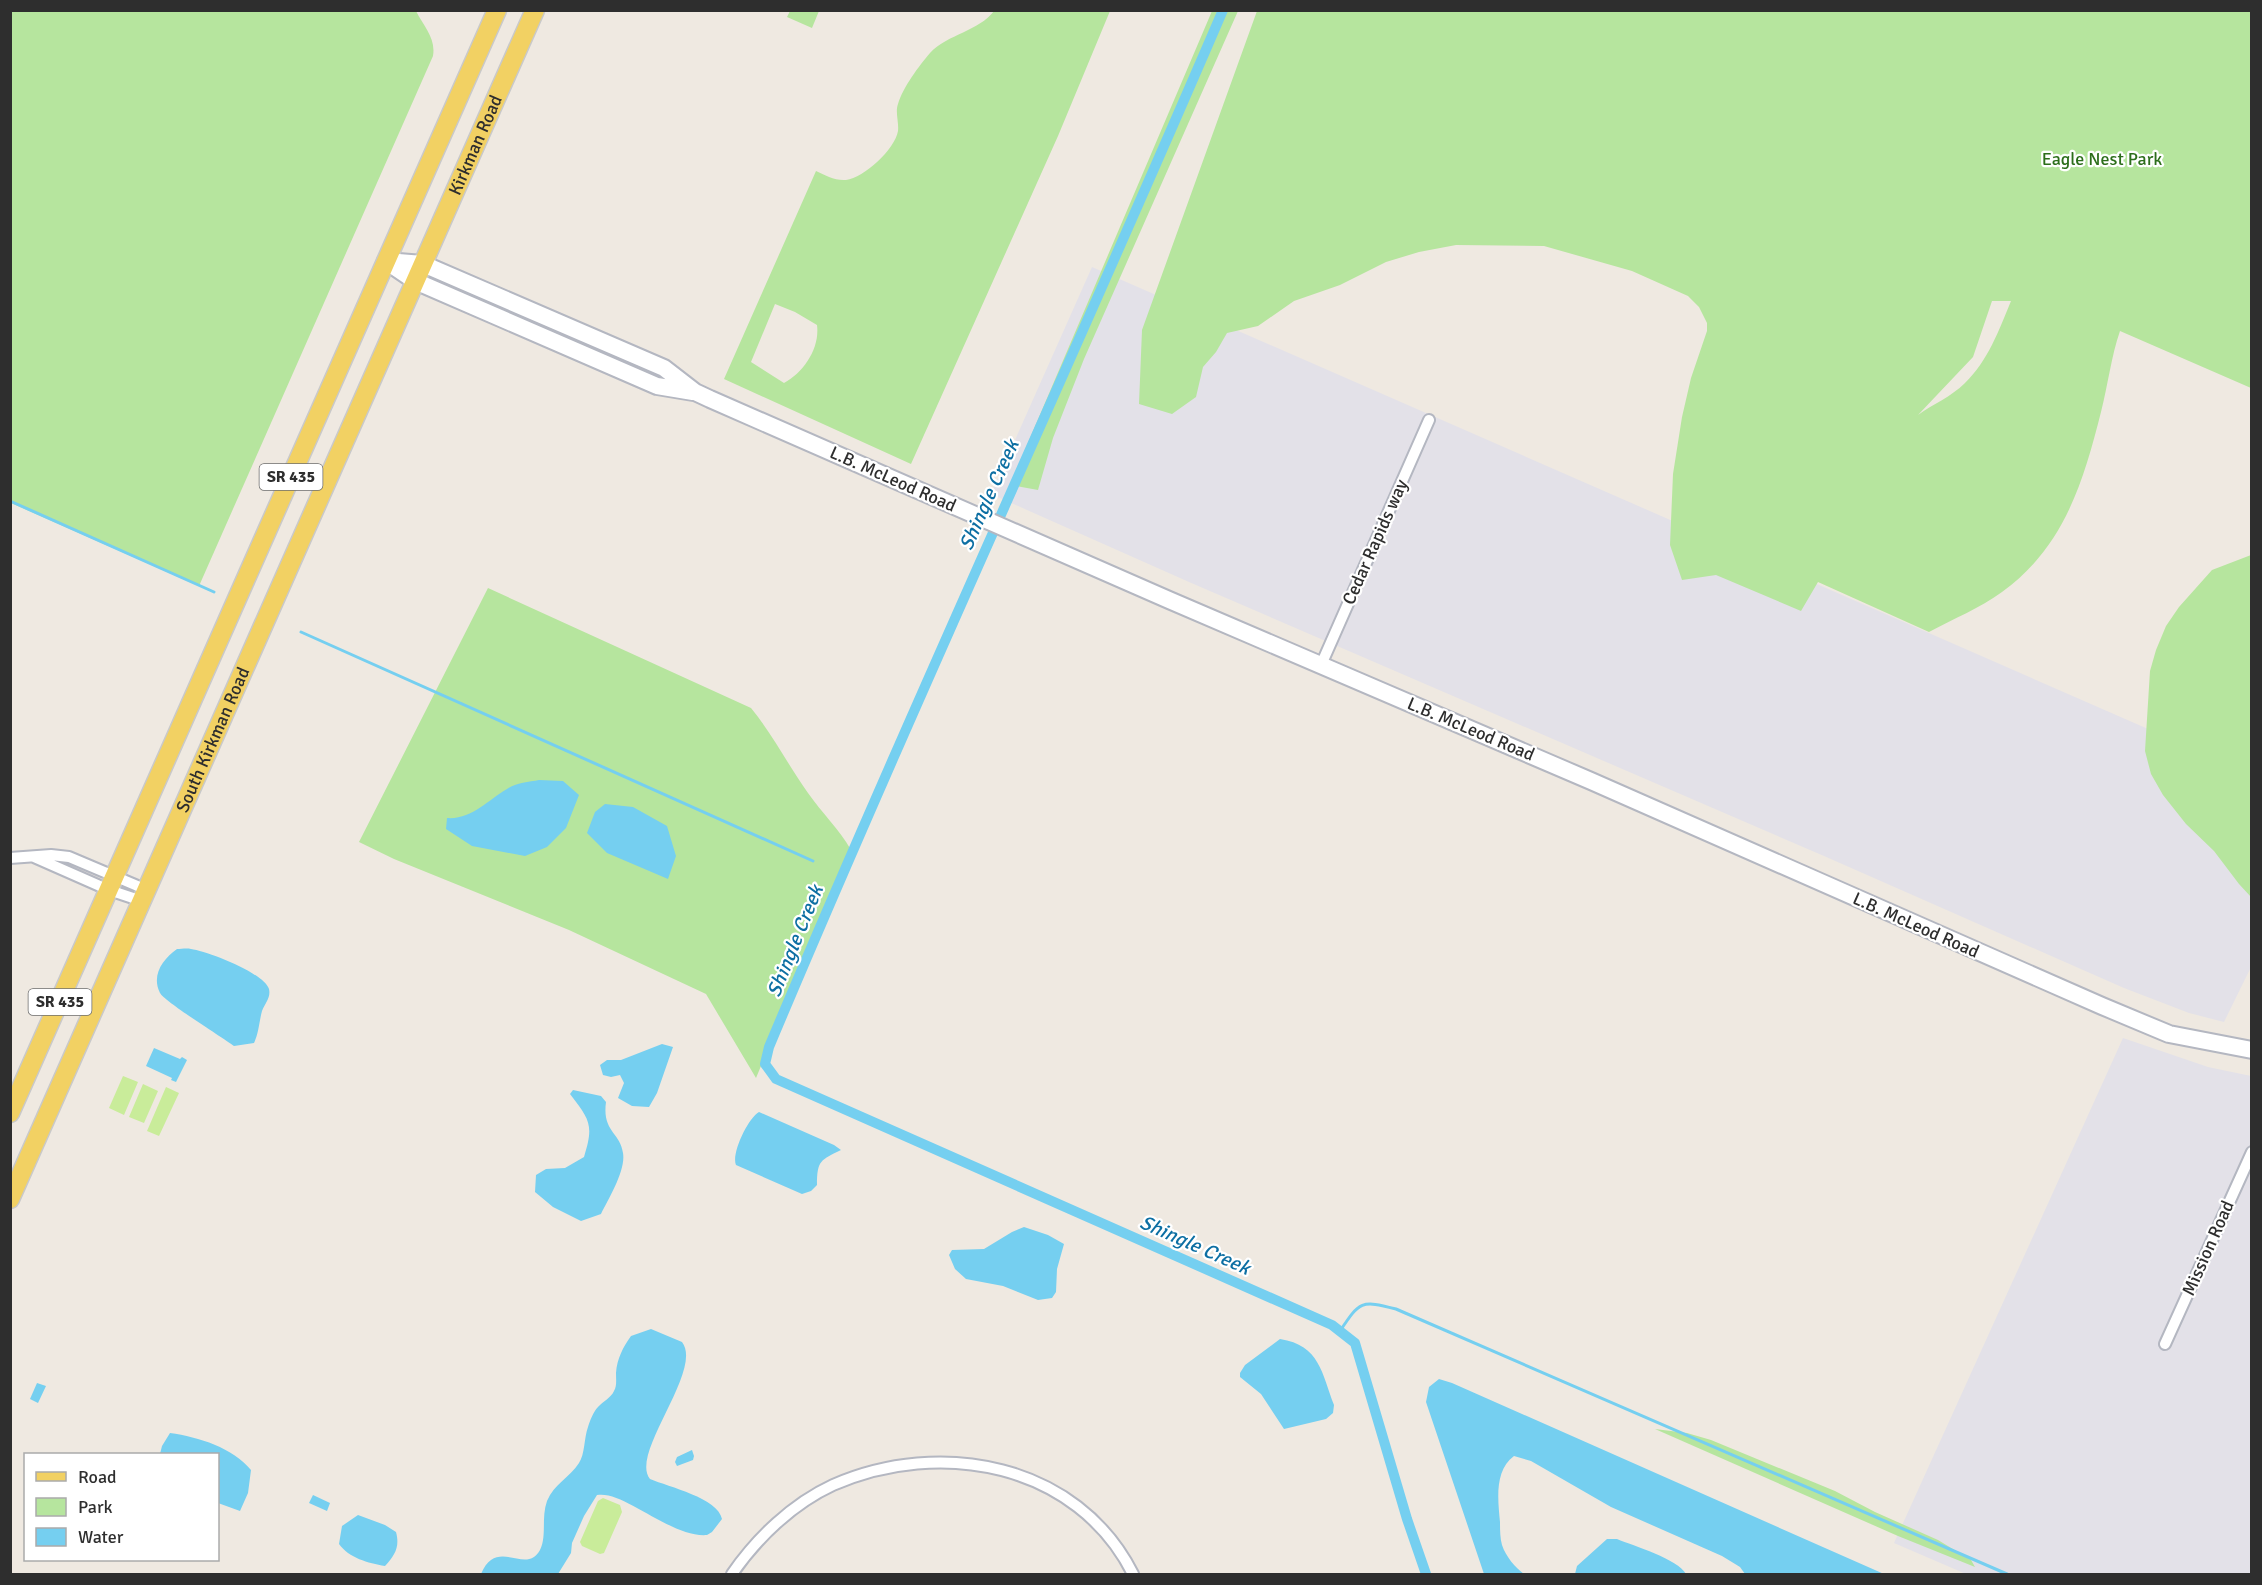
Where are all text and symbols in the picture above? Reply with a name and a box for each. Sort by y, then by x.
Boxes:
street label: Kirkman Road [444,92,507,199]
park label: Eagle Nest Park [2042,148,2162,170]
water label: Shingle Creek [954,434,1025,554]
street label: L.B. McLeod Road [826,441,960,517]
road number: SR 435 [260,464,322,490]
street label: Cedar Rapids way [1338,475,1413,608]
street label: South Kirkman Road [171,664,254,816]
street label: L.B. McLeod Road [1404,692,1538,766]
water label: Shingle Creek [761,880,829,1000]
street label: L.B. McLeod Road [1849,887,1983,963]
road number: SR 435 [28,989,92,1015]
street label: Mission Road [2177,1197,2239,1299]
water label: Shingle Creek [1136,1210,1256,1281]
legend [24,1453,219,1561]
text: Road [78,1466,117,1488]
text: Park [78,1496,113,1518]
text: Water [78,1526,124,1548]

